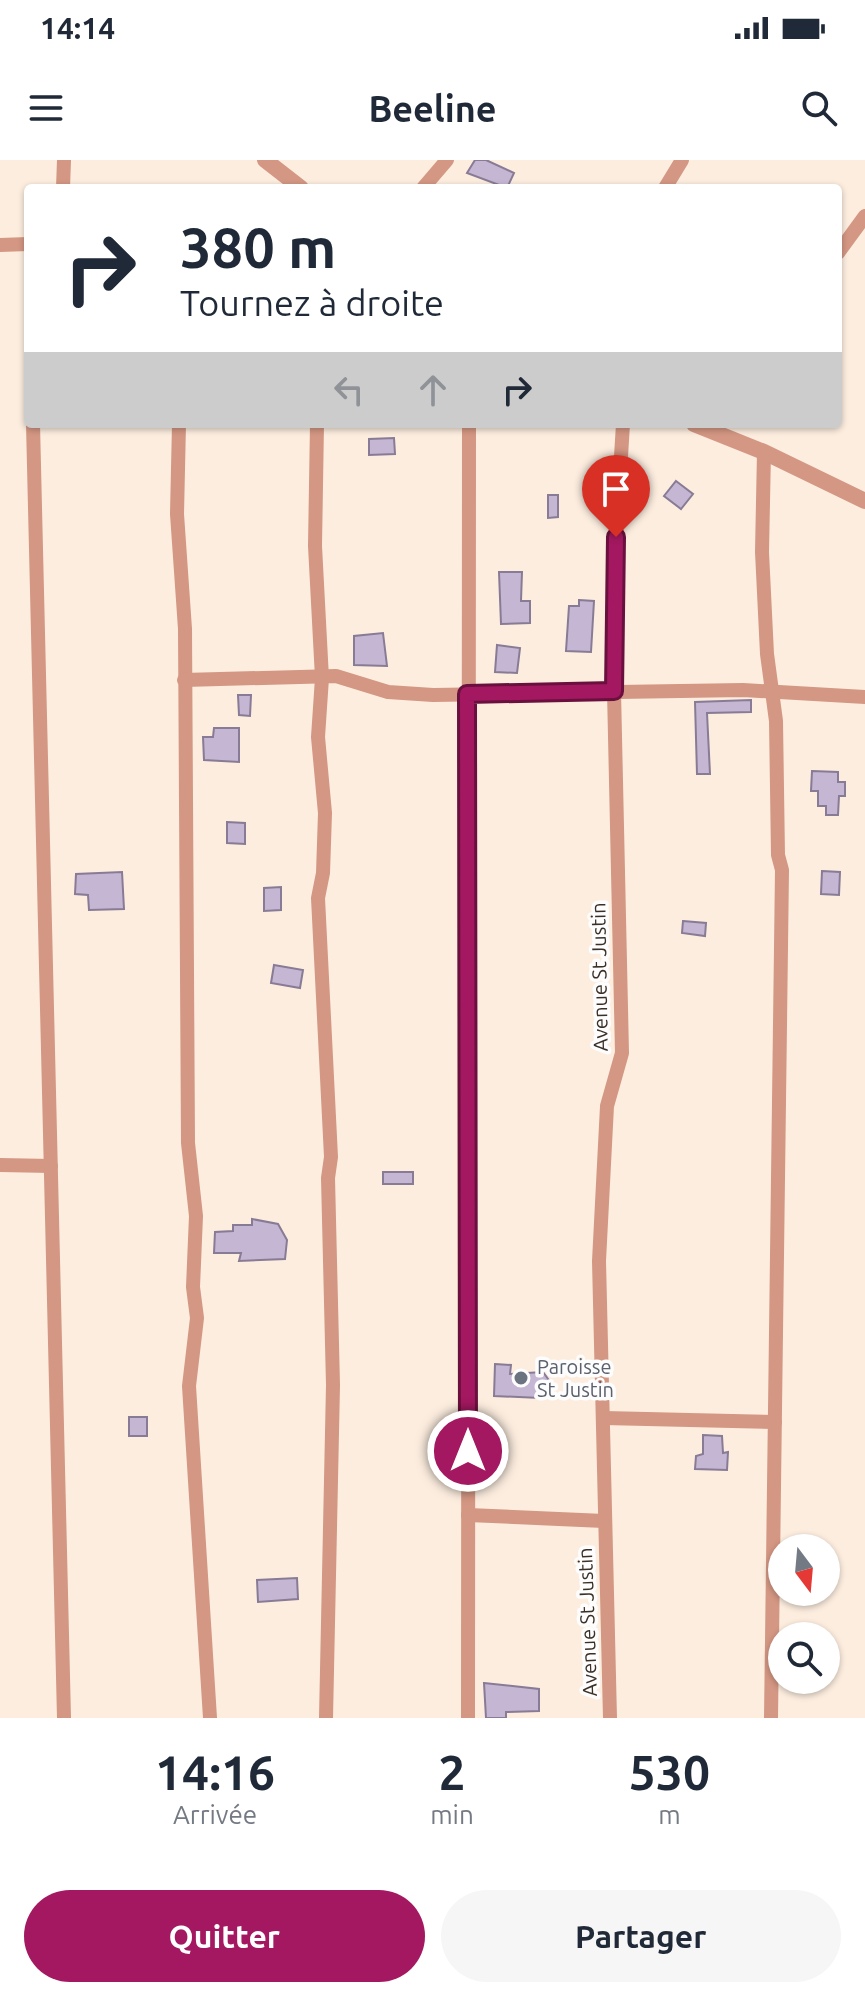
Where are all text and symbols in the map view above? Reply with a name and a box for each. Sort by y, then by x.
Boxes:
text: 14:14 [40,11,115,45]
icon: menu [24,86,68,130]
icon: search [797,86,841,130]
text: Beeline [368,88,497,129]
icon: right [48,216,152,320]
text: 380 m [180,216,336,279]
text: Tournez à droite [180,282,444,323]
icon: left [327,368,371,412]
icon: ahead [411,368,455,412]
icon: right [495,368,539,412]
pin [582,455,650,537]
icon: arrive [594,467,638,511]
street label: Avenue St Justin [586,902,612,1052]
place label: Paroisse St Justin [537,1355,614,1401]
marker: Paroisse St Justin [512,1369,530,1387]
position arrow [426,1409,510,1493]
north arrow [768,1534,840,1606]
map controls [768,1534,840,1694]
street label: Avenue St Justin [573,1547,601,1697]
button: search [768,1622,840,1694]
text: 14:16 [155,1745,275,1799]
text: 2 [438,1745,465,1799]
text: 530 [629,1745,710,1799]
text: Arrivée [173,1800,257,1829]
text: min [430,1800,474,1829]
text: m [658,1800,681,1829]
button: Quitter [24,1890,425,1982]
button: Partager [441,1890,841,1982]

